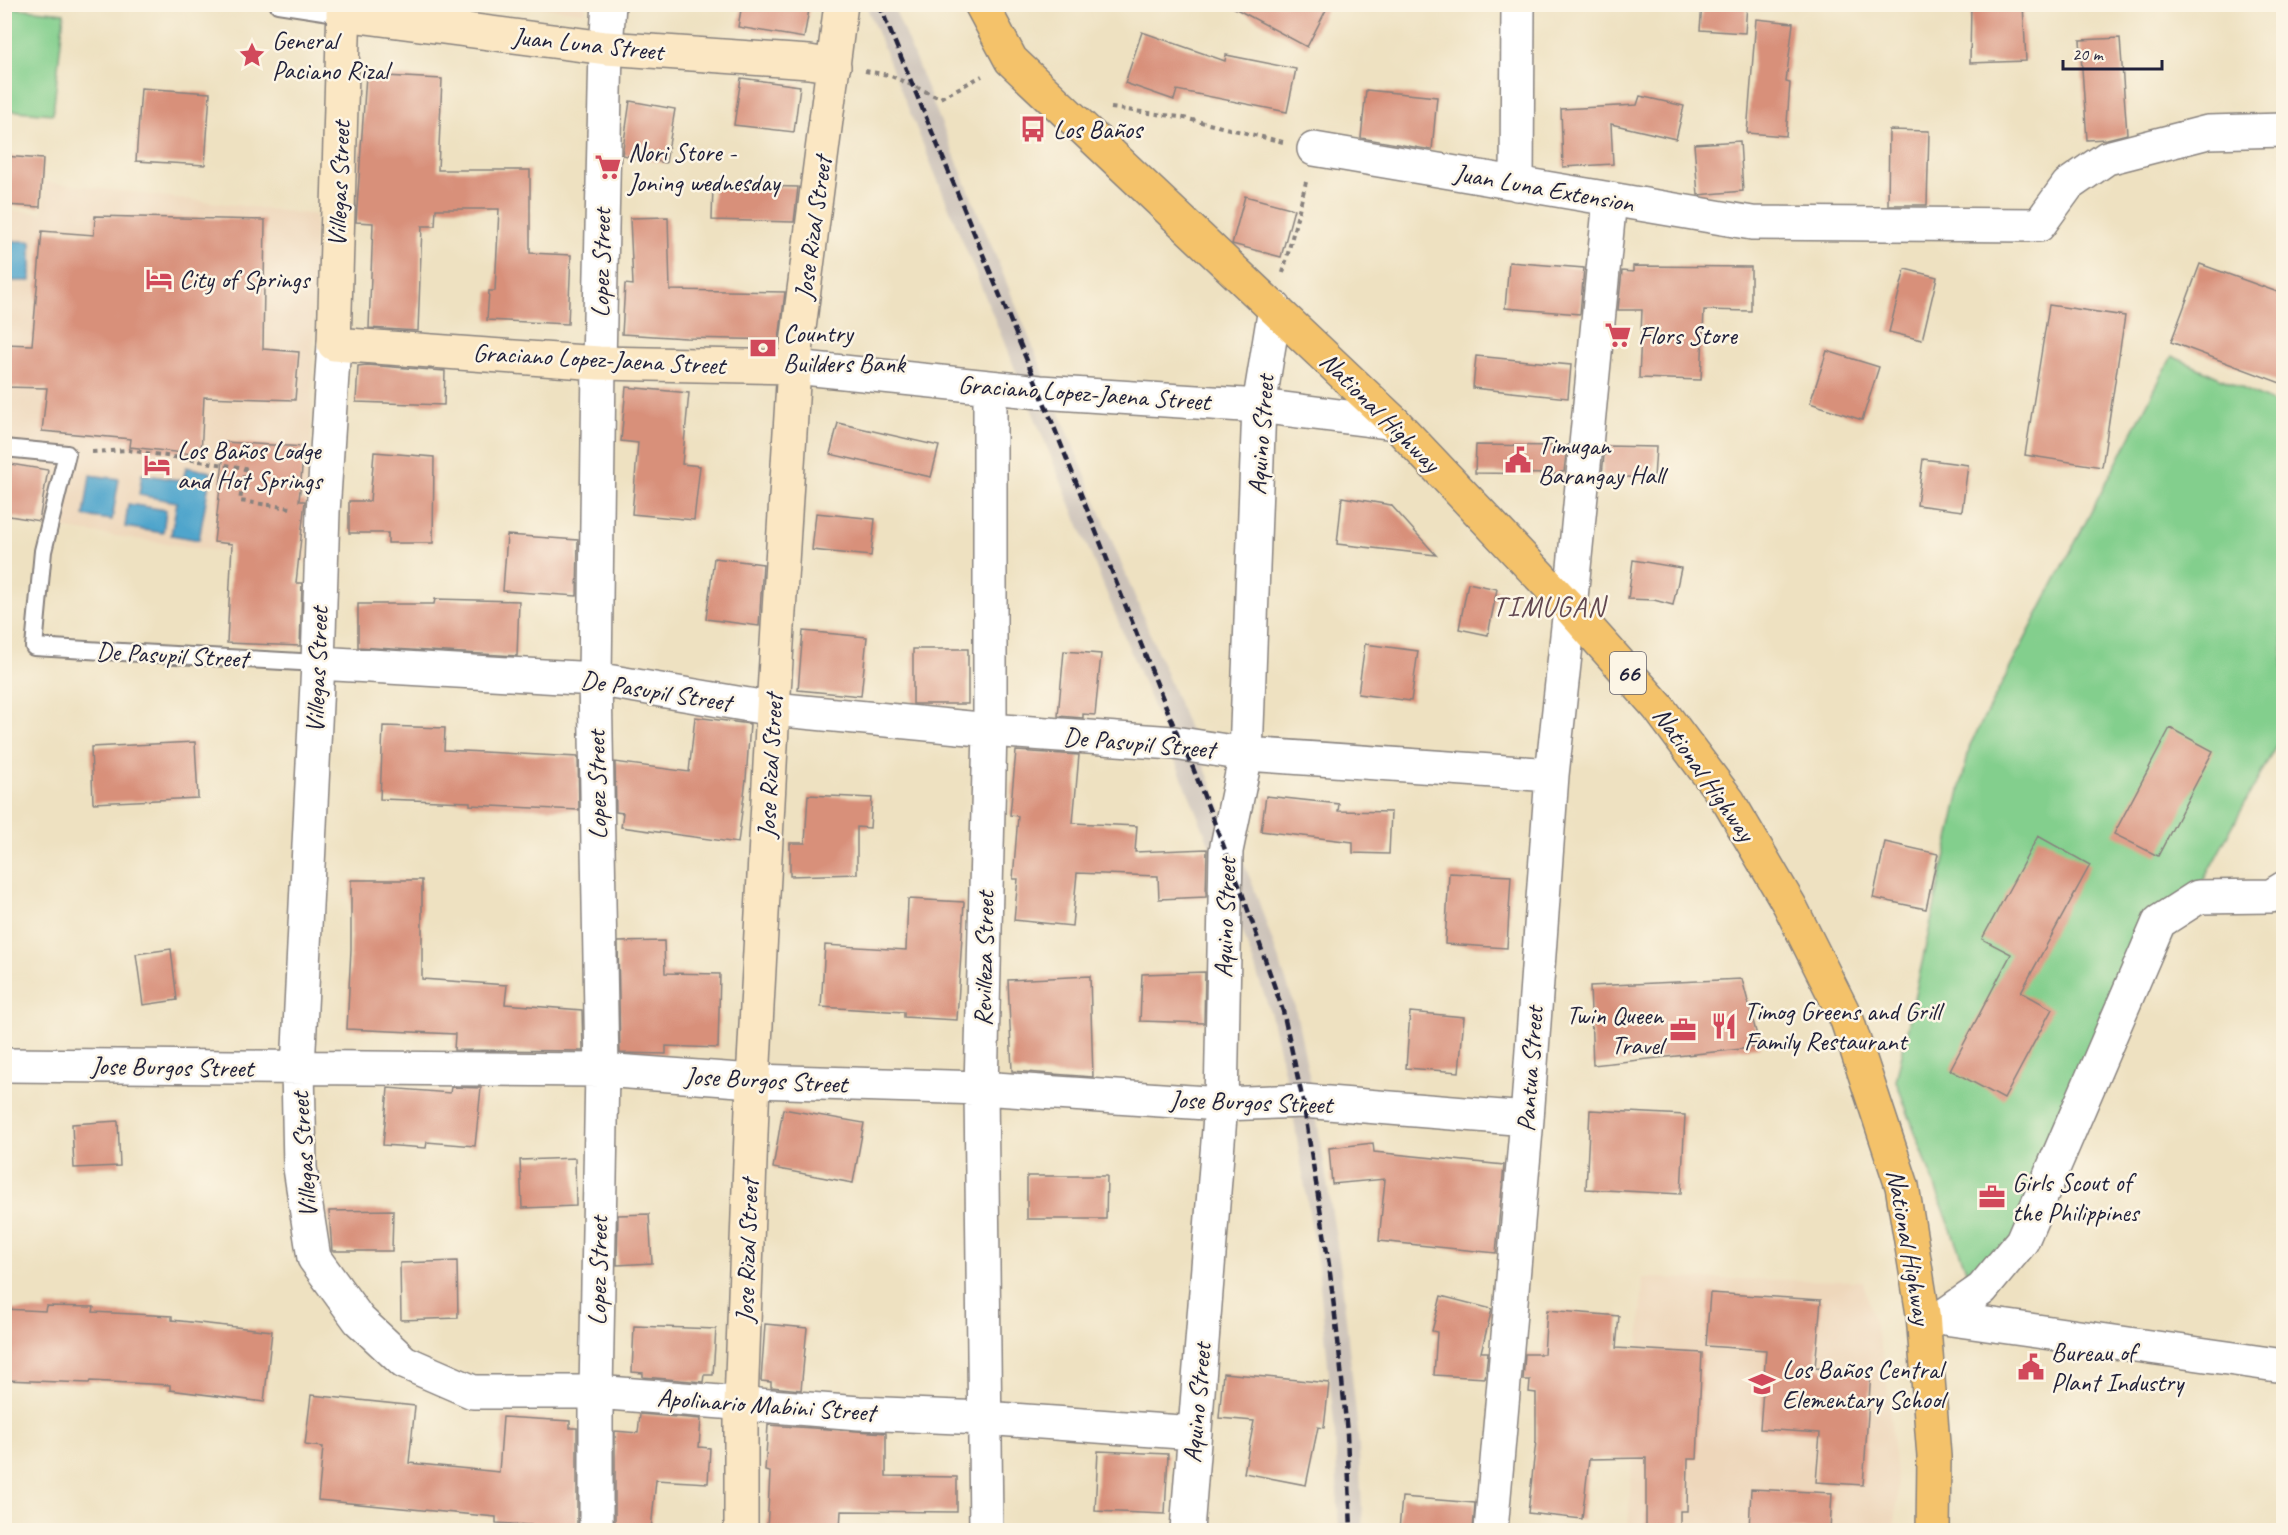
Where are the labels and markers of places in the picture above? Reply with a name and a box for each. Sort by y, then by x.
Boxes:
place label: General Paciano Rizal [272,24,393,87]
place icon: General Paciano Rizal [237,40,267,70]
place label: Los Baños [1053,113,1144,146]
bus stop icon: Los Baños [1018,114,1048,144]
place label: Nori Store - Joning wednesday [626,136,781,199]
supermarket icon: Nori Store - Joning wednesday [593,152,623,182]
place label: City of Springs [179,263,312,296]
hotel icon: City of Springs [144,264,174,294]
place label: Country Builders Bank [783,317,907,380]
place label: Flors Store [1638,319,1738,352]
supermarket icon: Flors Store [1603,320,1633,350]
bank icon: Country Builders Bank [748,333,778,363]
place label: Timugan Barangay Hall [1538,429,1669,492]
place label: Los Baños Lodge and Hot Springs [177,434,324,497]
public building icon: Timugan Barangay Hall [1503,445,1533,475]
hotel icon: Los Baños Lodge and Hot Springs [142,450,172,480]
place label: Timog Greens and Grill Family Restaurant [1744,995,1945,1058]
place label: Twin Queen Travel [1566,999,1668,1062]
restaurant icon: Timog Greens and Grill Family Restaurant [1709,1011,1739,1041]
office icon: Twin Queen Travel [1668,1015,1698,1045]
place label: Girls Scout of the Philippines [2012,1166,2141,1229]
office icon: Girls Scout of the Philippines [1977,1182,2007,1212]
place label: Bureau of Plant Industry [2051,1336,2185,1399]
public building icon: Bureau of Plant Industry [2016,1352,2046,1382]
place label: Los Baños Central Elementary School [1782,1353,1949,1416]
school or university icon: Los Baños Central Elementary School [1747,1369,1777,1399]

